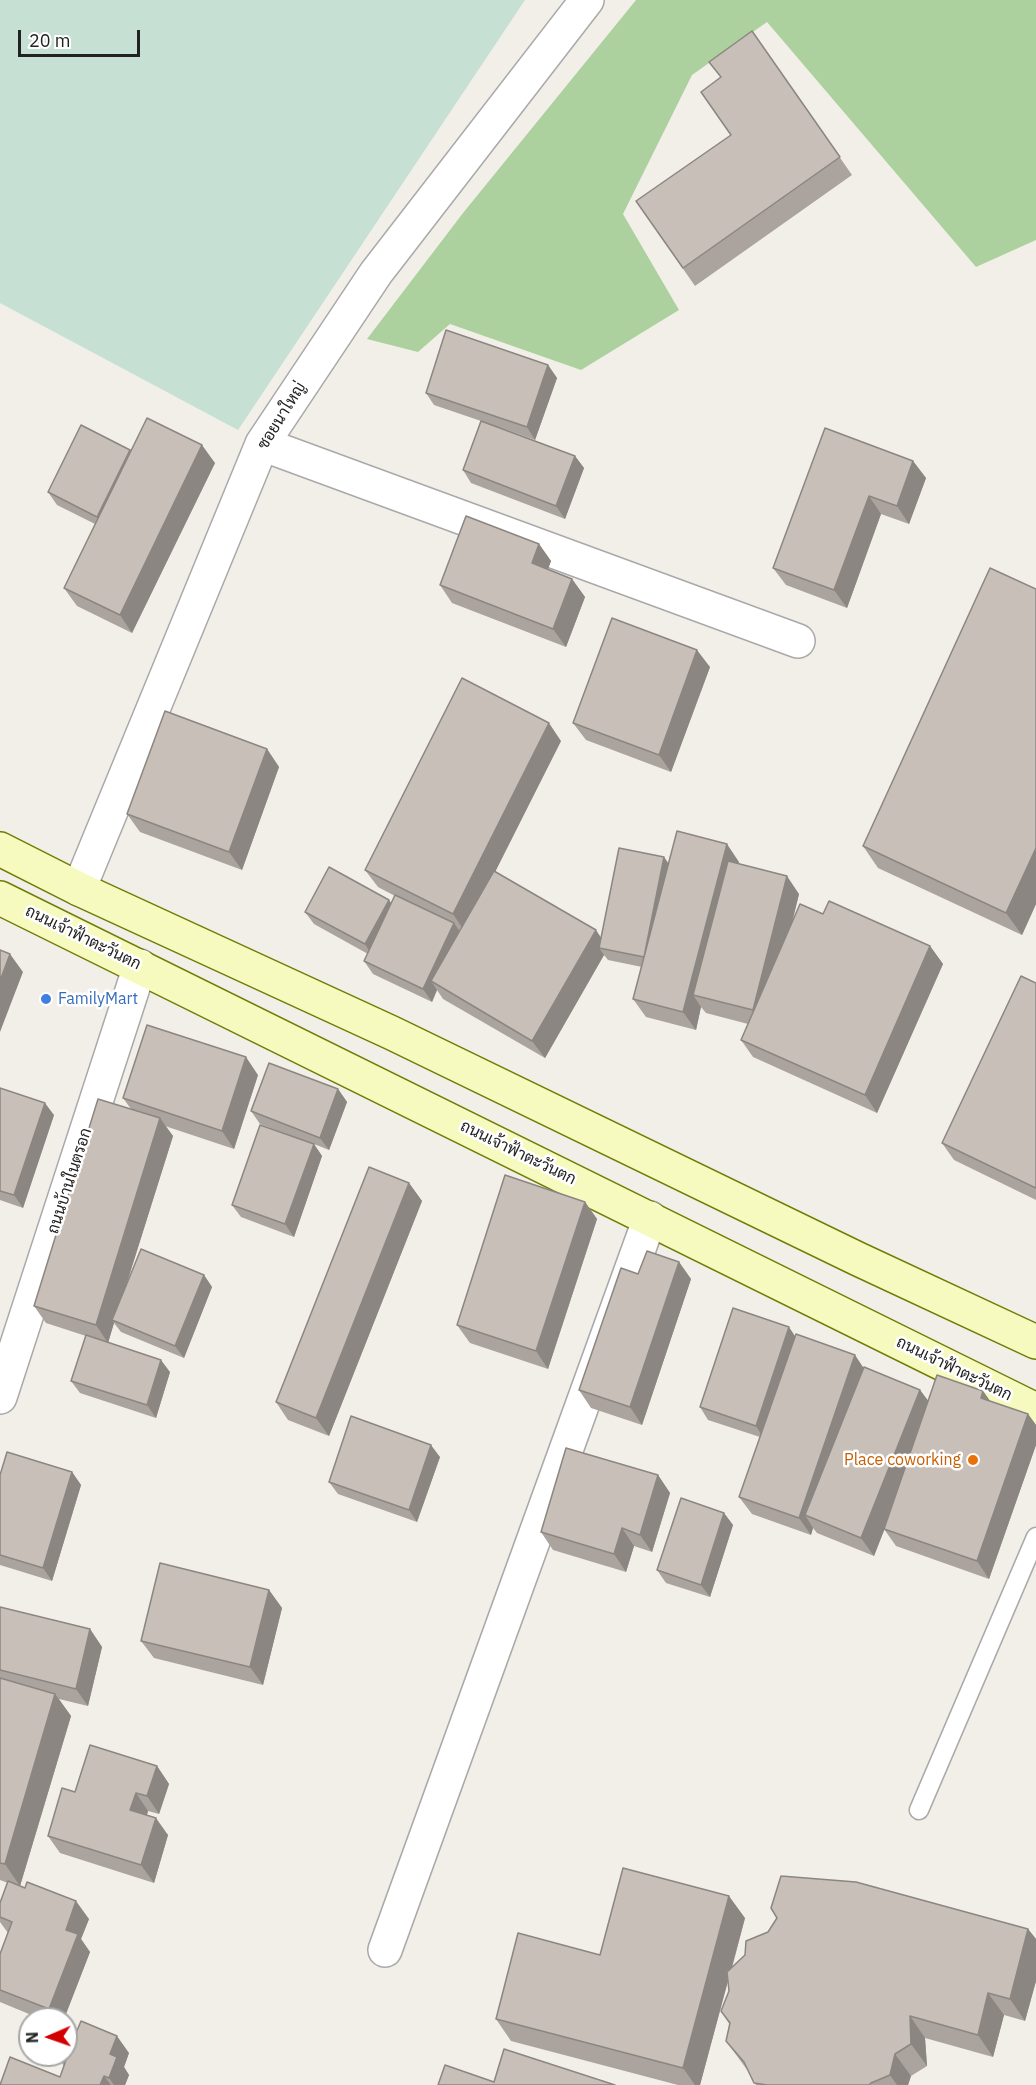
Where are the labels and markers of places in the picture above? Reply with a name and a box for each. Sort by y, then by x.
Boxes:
place label: FamilyMart [58,989,138,1009]
marker: FamilyMart [39,992,53,1006]
place label: Place coworking [844,1450,961,1470]
marker: Place coworking [966,1453,980,1467]

